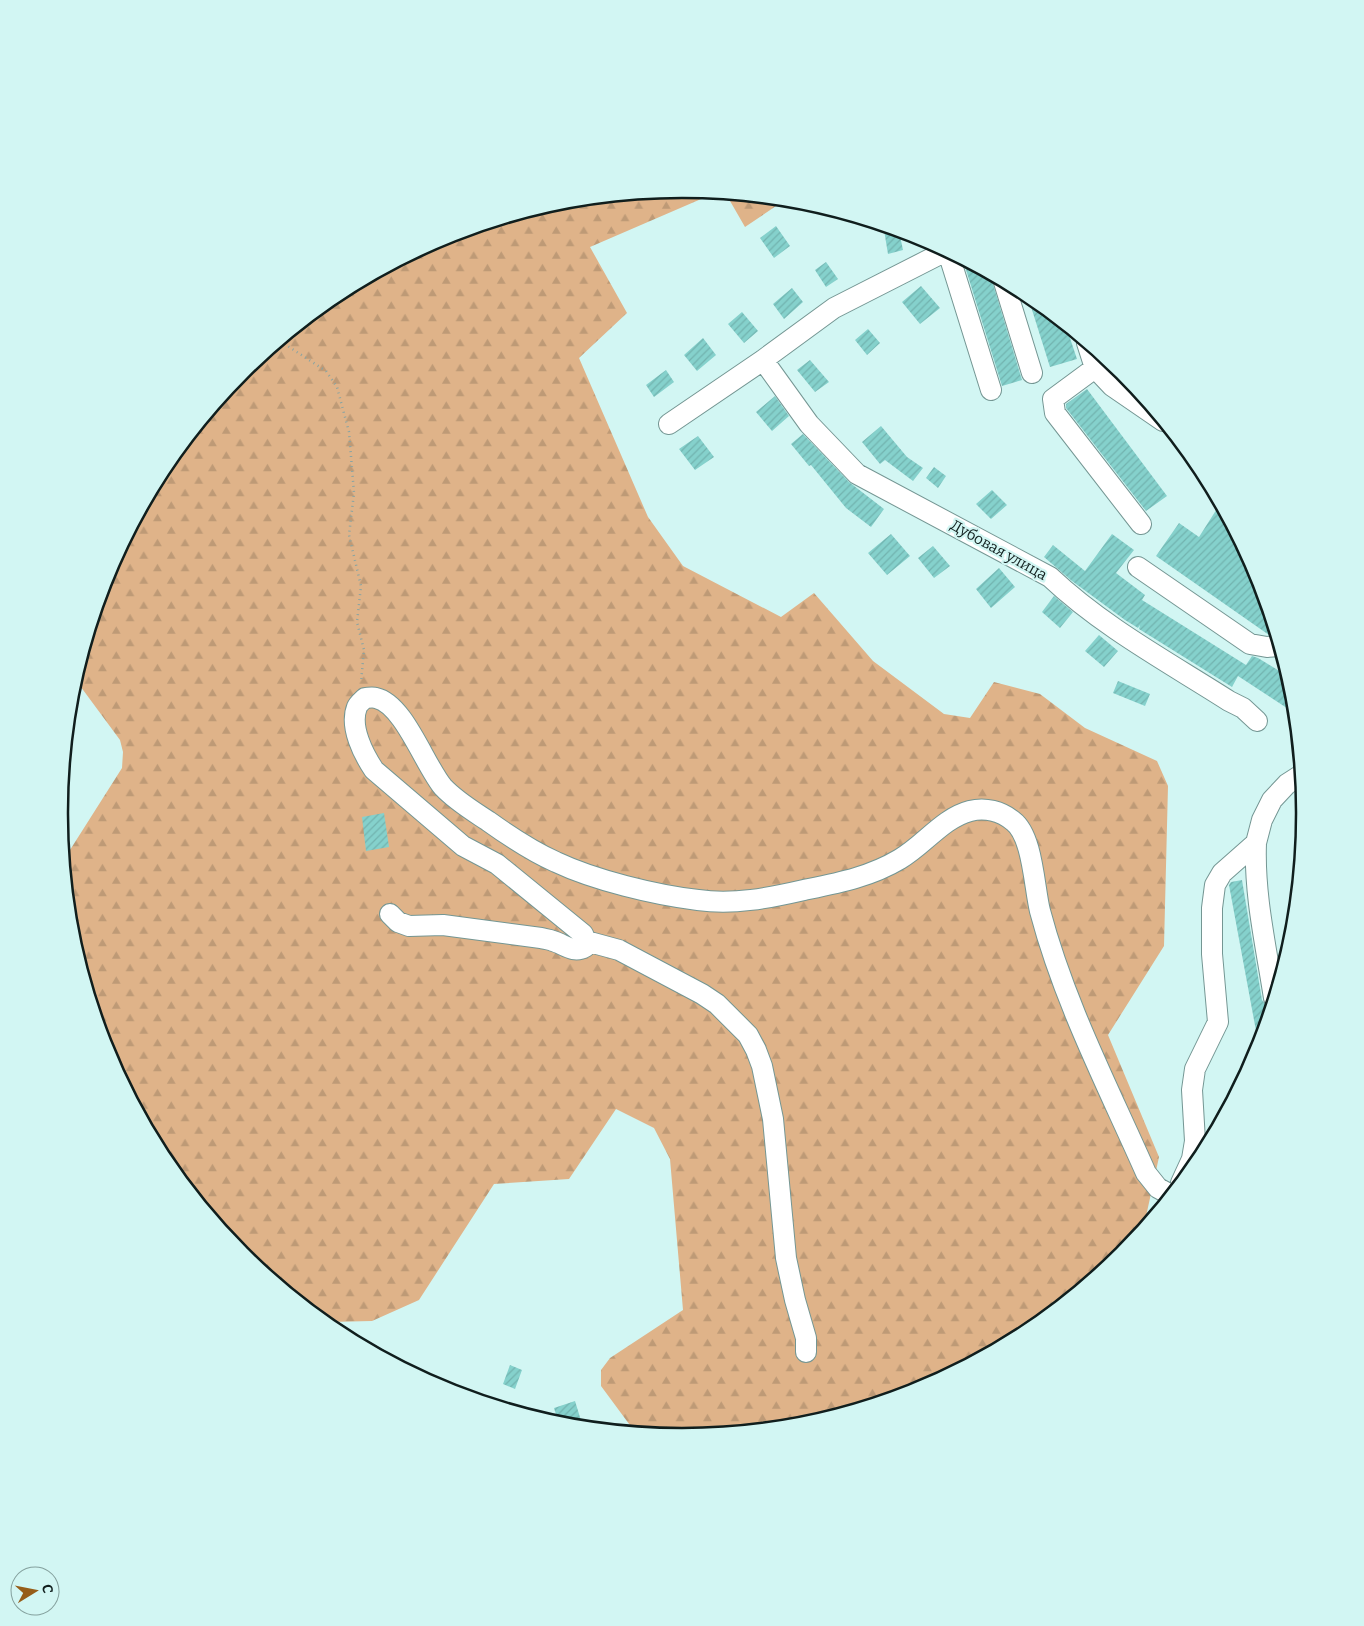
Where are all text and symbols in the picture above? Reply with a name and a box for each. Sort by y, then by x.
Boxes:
street label: Дубовая улица [948,516,1050,584]
north arrow [10,1566,60,1616]
text: С [38,1583,56,1595]

